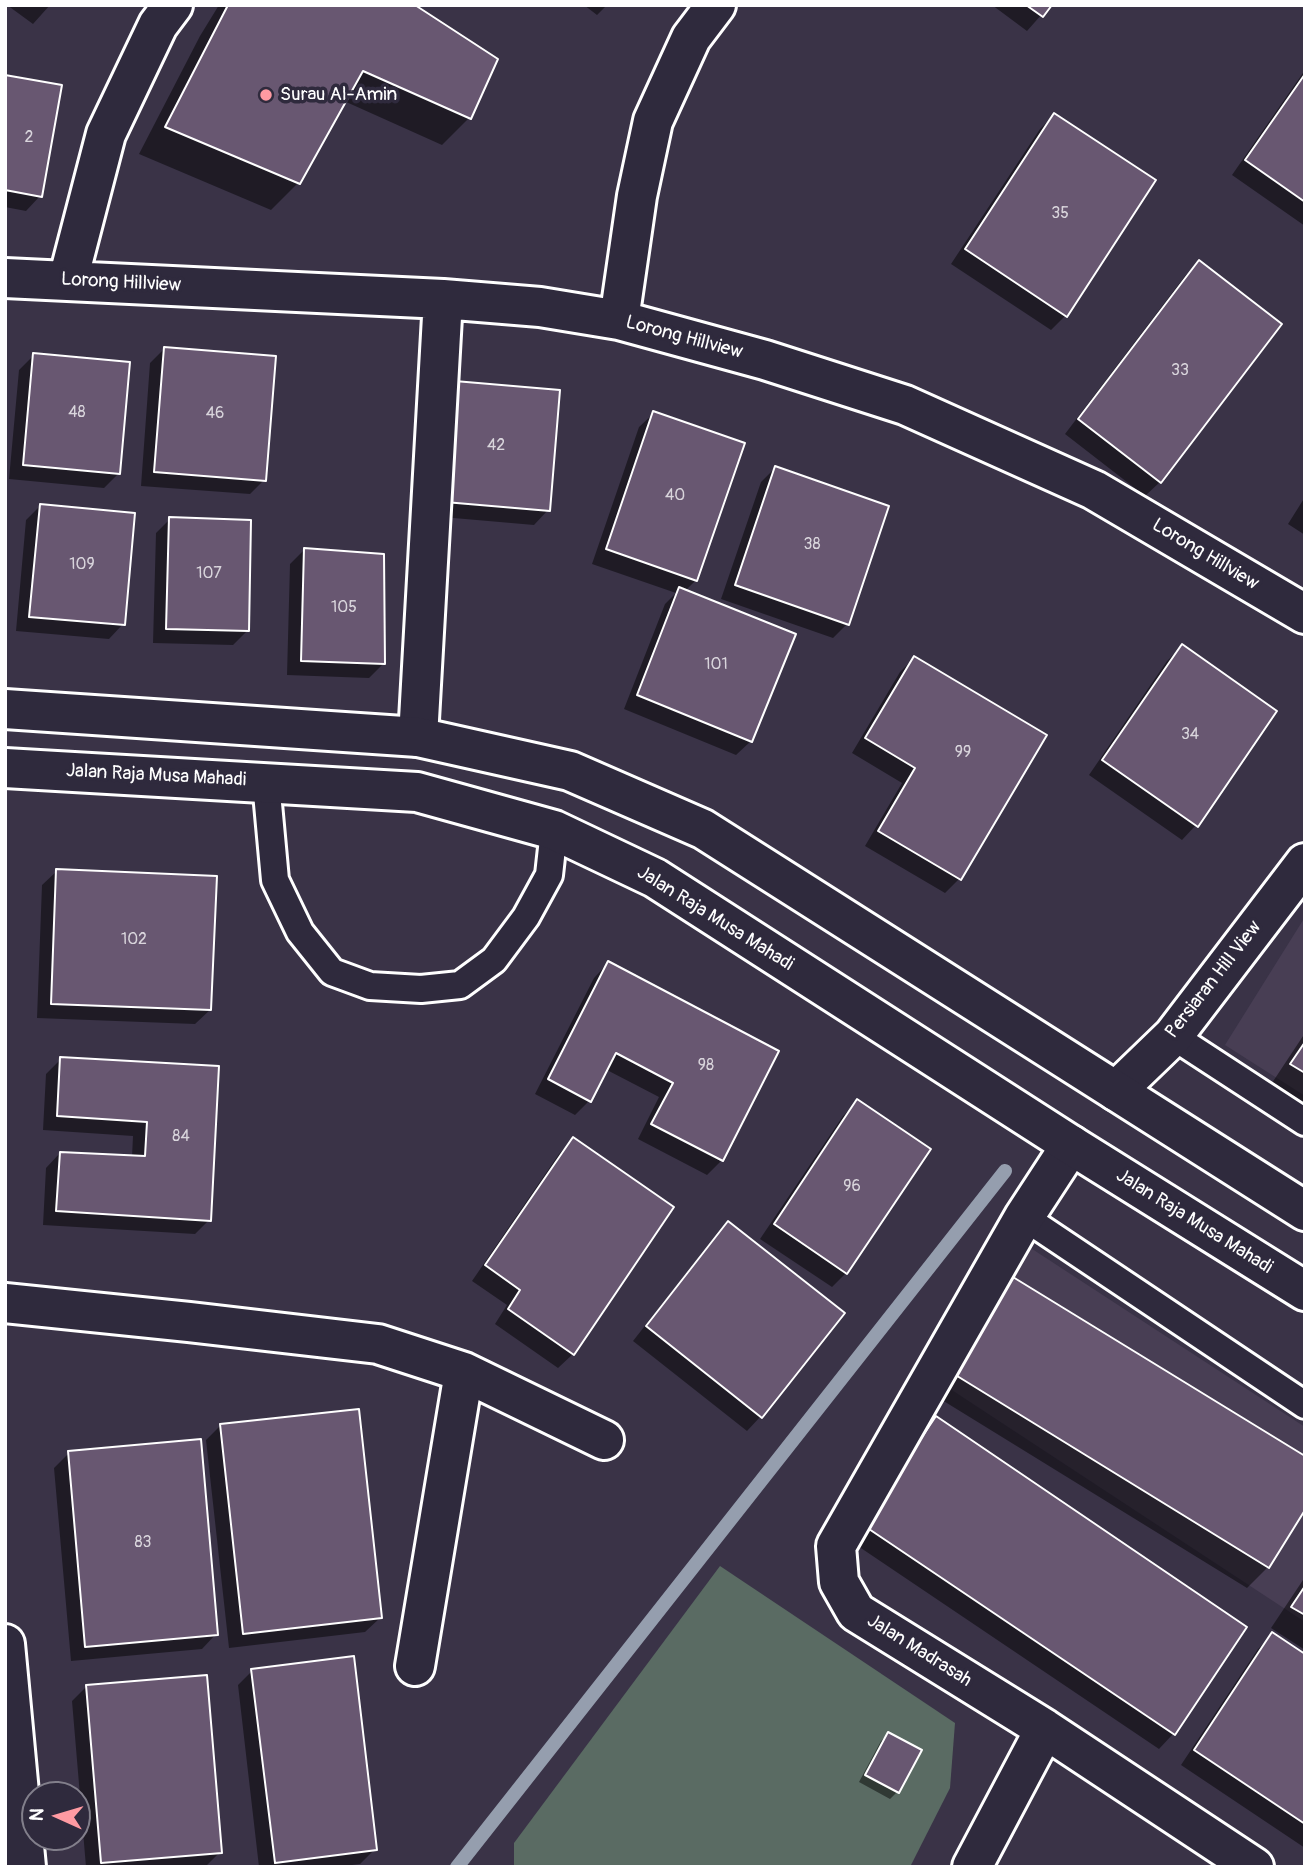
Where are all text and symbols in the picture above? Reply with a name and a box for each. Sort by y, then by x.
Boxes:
place label: Surau Al-Amin [280,84,397,106]
marker: Surau Al-Amin [258,87,274,103]
house number: 2 [25,128,33,148]
house number: 35 [1051,204,1069,224]
street label: Lorong Hillview [60,268,182,298]
street label: Lorong Hillview [623,311,745,365]
house number: 33 [1171,361,1189,381]
house number: 48 [68,403,86,423]
house number: 46 [206,404,224,424]
house number: 42 [487,436,505,456]
house number: 40 [665,486,685,506]
street label: Lorong Hillview [1148,514,1262,596]
house number: 38 [804,535,820,555]
house number: 109 [69,555,95,575]
house number: 107 [196,564,222,584]
house number: 105 [331,598,357,618]
house number: 101 [704,655,728,675]
house number: 34 [1181,725,1199,745]
house number: 99 [955,743,971,763]
street label: Jalan Raja Musa Mahadi [65,760,247,792]
street label: Jalan Raja Musa Mahadi [632,862,798,976]
street label: Persiaran Hill View [1161,917,1267,1043]
house number: 102 [121,930,147,950]
house number: 98 [698,1056,714,1076]
house number: 84 [172,1127,190,1147]
street label: Jalan Raja Musa Mahadi [1111,1165,1277,1279]
house number: 96 [843,1177,861,1197]
house number: 83 [135,1533,151,1553]
street label: Jalan Madrasah [862,1610,976,1692]
north arrow [21,1781,91,1851]
text: N [25,1807,49,1822]

